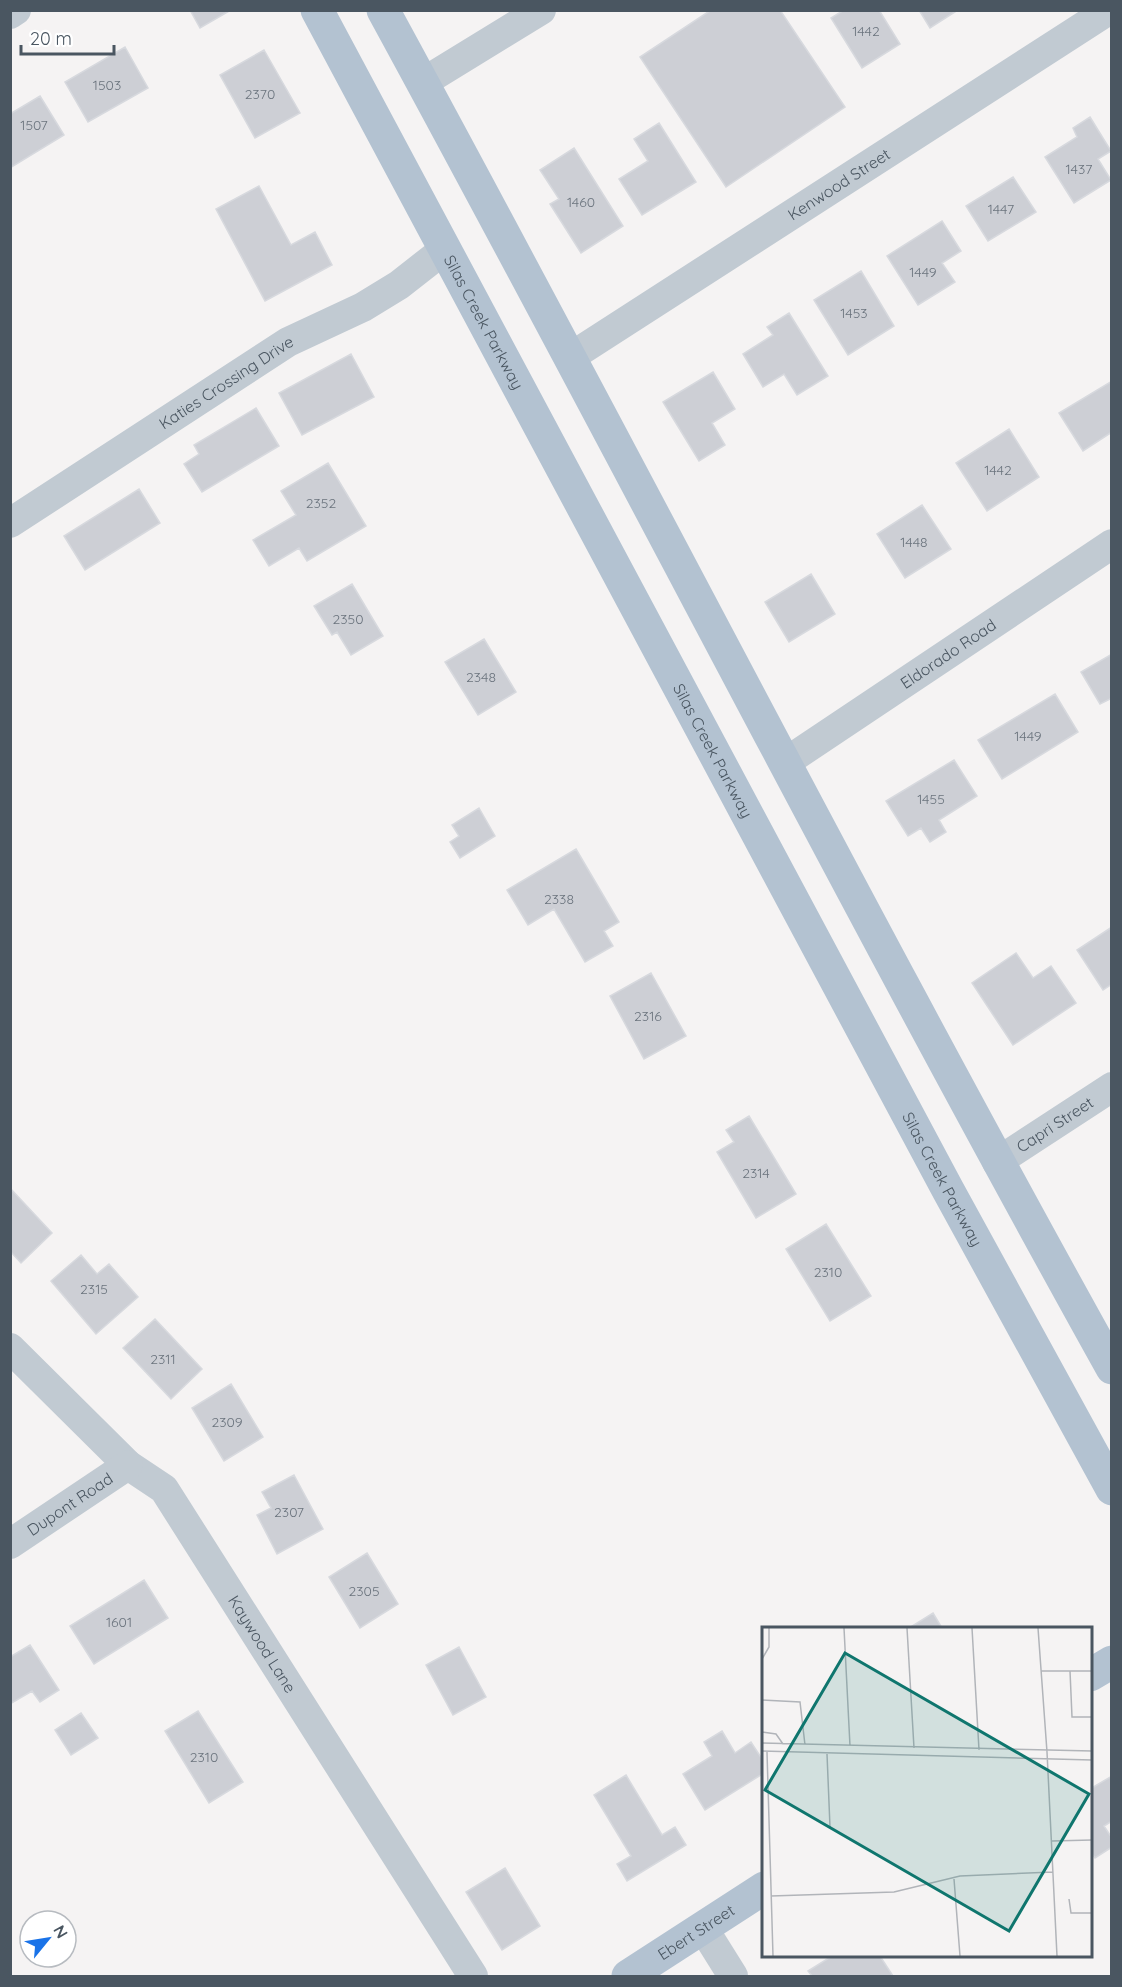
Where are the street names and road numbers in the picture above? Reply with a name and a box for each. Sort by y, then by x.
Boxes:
street label: Kenwood Street [784,144,894,224]
street label: Silas Creek Parkway [440,251,528,393]
street label: Katies Crossing Drive [155,331,297,433]
street label: Eldorado Road [896,614,1000,693]
street label: Silas Creek Parkway [669,680,757,822]
street label: Capri Street [1013,1092,1097,1157]
street label: Silas Creek Parkway [898,1109,987,1250]
street label: Dupont Road [23,1468,116,1540]
street label: Kaywood Lane [224,1592,301,1696]
street label: Ebert Street [654,1900,738,1964]

